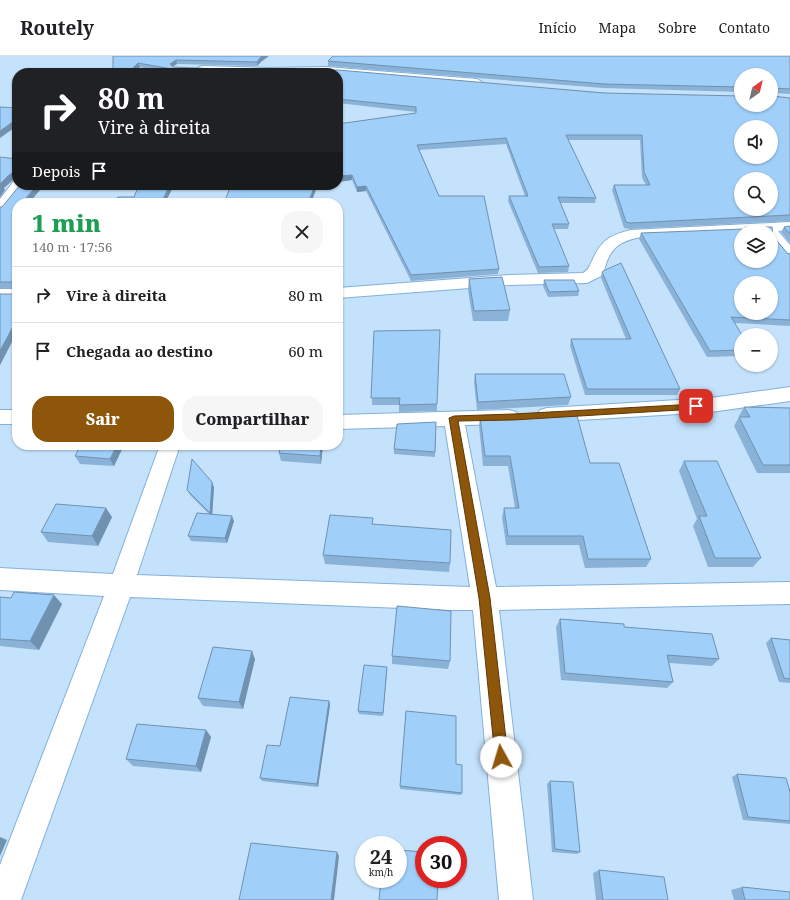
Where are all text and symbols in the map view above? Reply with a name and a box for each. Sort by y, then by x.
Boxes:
text: Routely [20,15,94,41]
text: Início [538,18,577,37]
text: Mapa [599,18,636,37]
text: Sobre [658,18,696,37]
text: Contato [718,18,770,37]
north arrow [734,68,778,112]
map controls [734,68,778,372]
text: 80 m [98,79,165,117]
icon: right [32,84,84,136]
text: Vire à direita [98,115,211,139]
button: sound [734,120,778,164]
icon: arrive [88,160,110,182]
text: Depois [32,161,80,181]
button: search [734,172,778,216]
text: 1 min [32,206,101,239]
button: close [281,211,323,253]
button: layers [734,224,778,268]
text: 140 m · 17:56 [32,238,112,256]
button: + [734,276,778,320]
icon: right [32,284,54,306]
text: Vire à direita [66,285,167,305]
text: 80 m [288,285,323,305]
button: − [734,328,778,372]
icon: arrive [32,340,54,362]
text: Chegada ao destino [66,341,213,361]
text: 60 m [288,341,323,361]
pin [679,389,713,423]
icon: arrive [685,395,707,417]
button: Sair [32,396,174,442]
button: Compartilhar [182,396,323,442]
position arrow [480,736,522,778]
speed limit sign: 30 [415,836,467,888]
text: 24 [370,843,392,870]
text: km/h [369,865,393,879]

